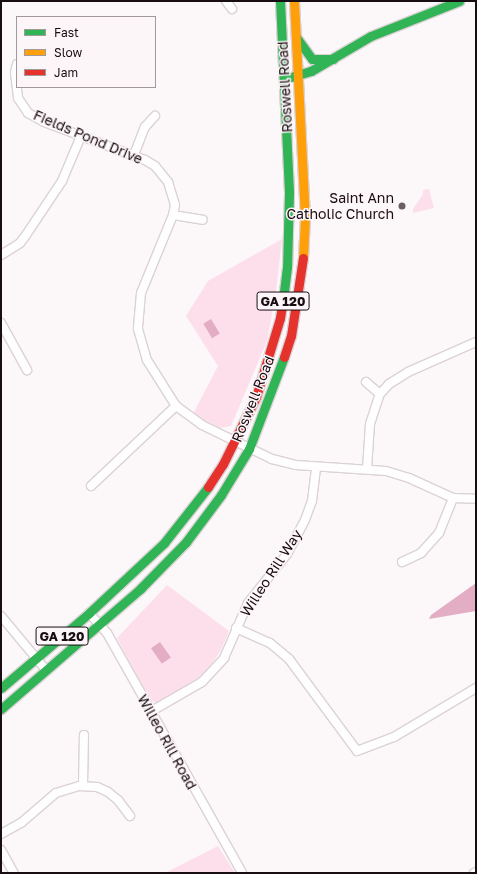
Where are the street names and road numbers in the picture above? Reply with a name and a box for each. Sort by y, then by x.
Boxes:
street label: Roswell Road [274,41,296,133]
street label: Fields Pond Drive [31,106,145,168]
road number: GA 120 [256,290,310,312]
street label: Roswell Road [228,354,278,444]
street label: Willeo Rill Way [237,526,305,620]
road number: GA 120 [35,625,89,647]
street label: Willeo Rill Road [134,692,200,792]

